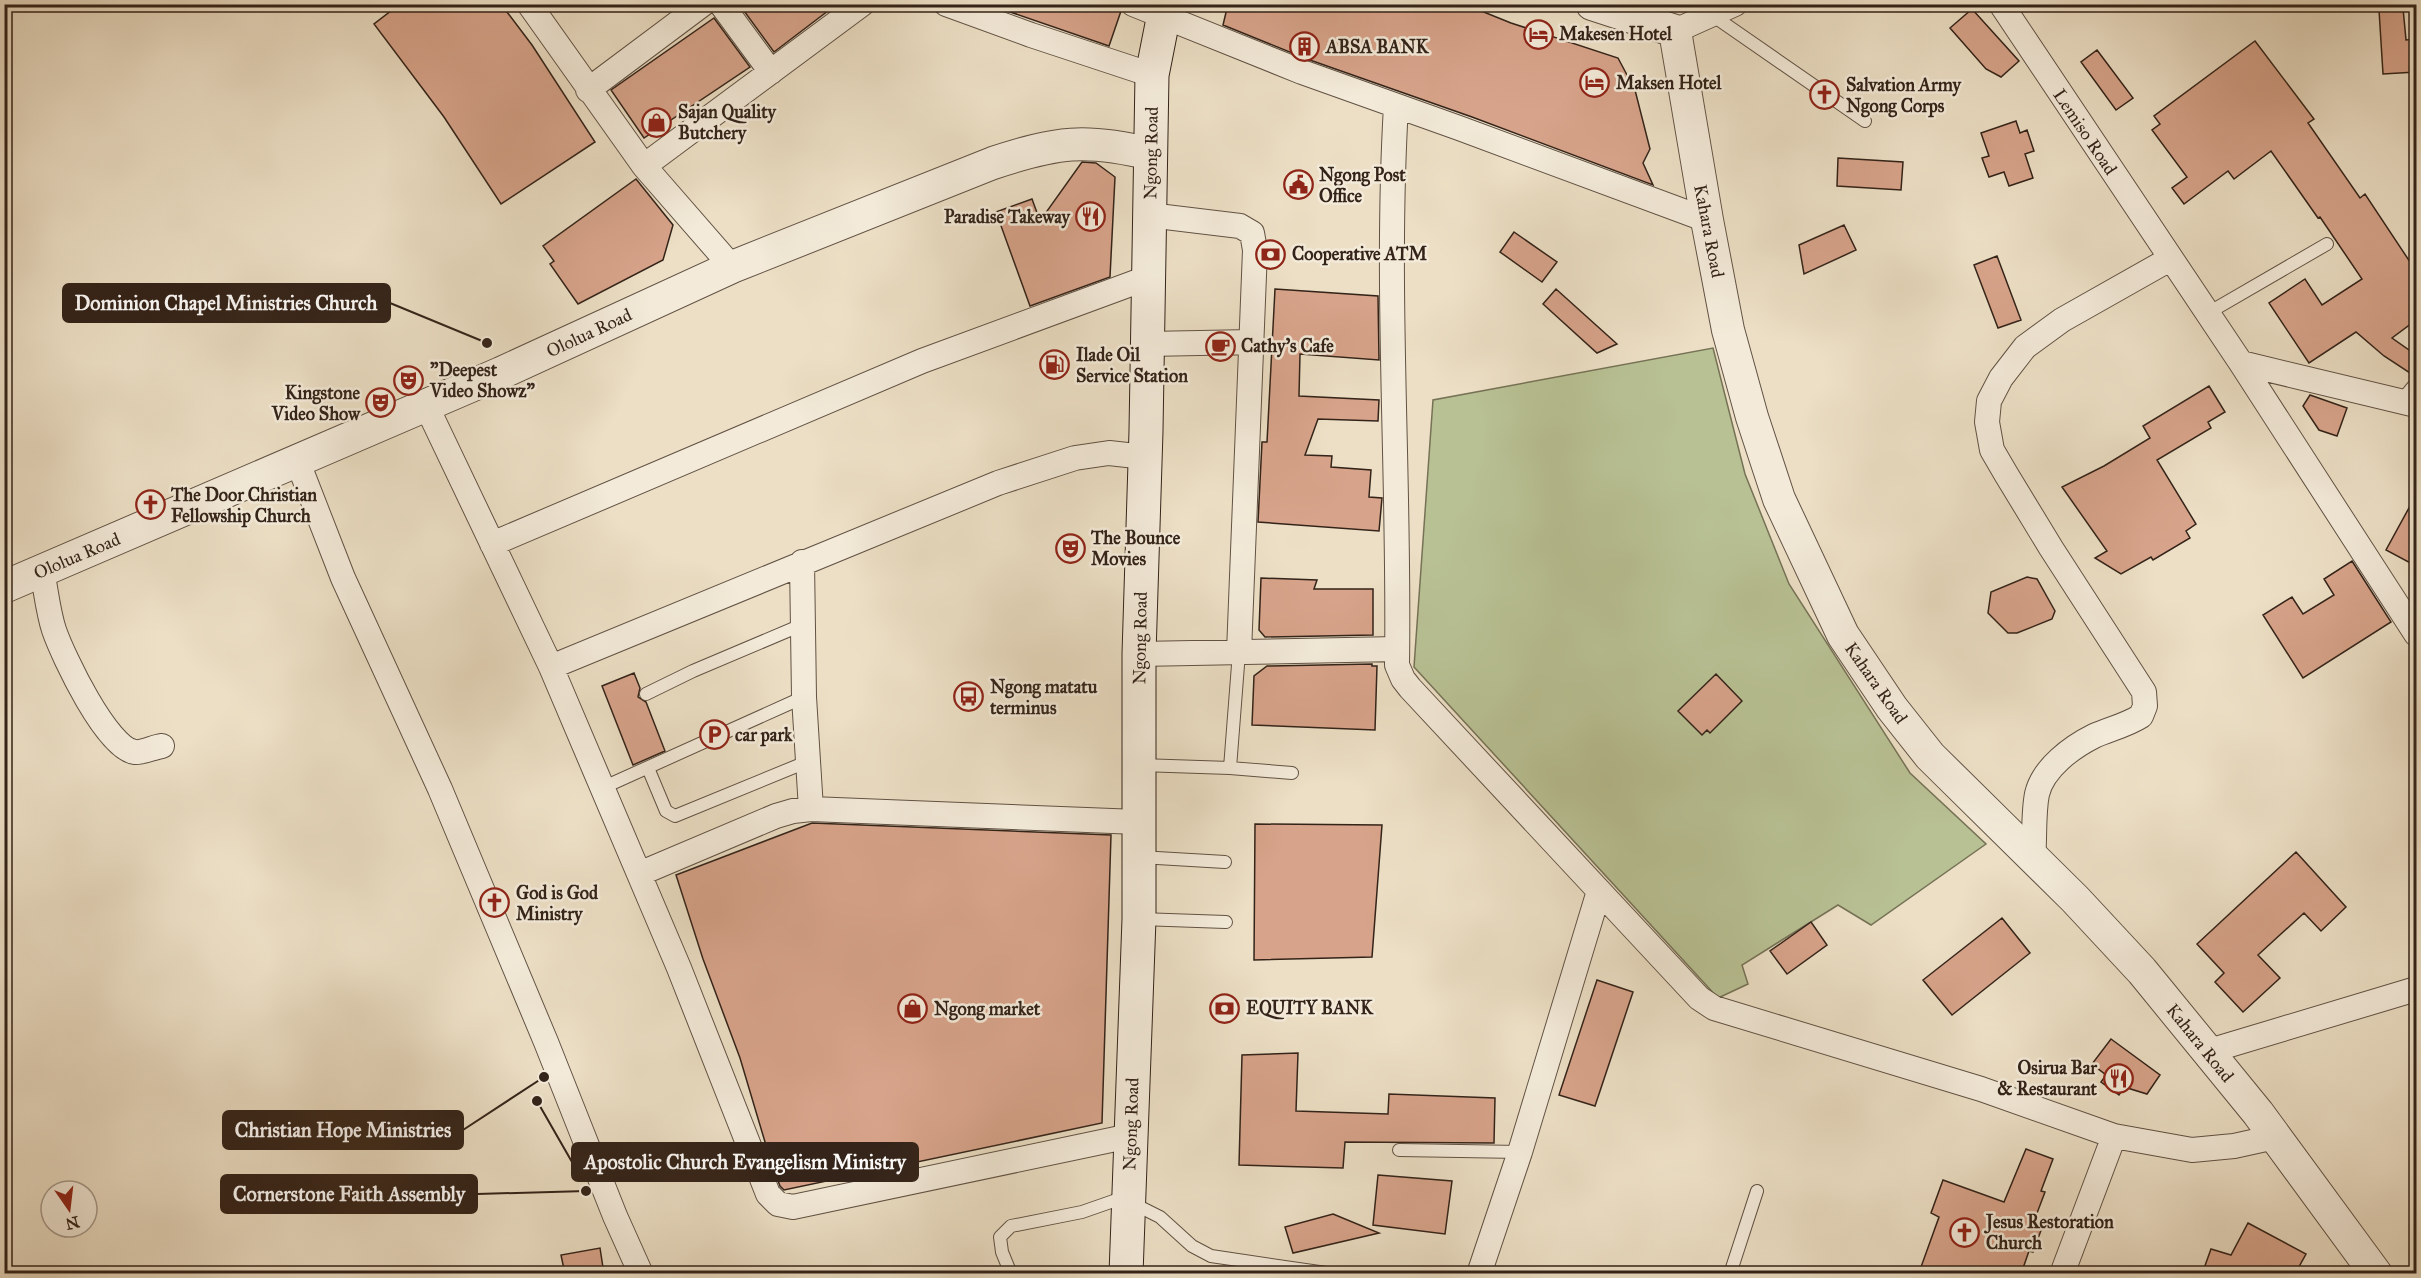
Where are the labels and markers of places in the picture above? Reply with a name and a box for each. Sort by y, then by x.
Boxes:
hotel icon: Makesen Hotel [1522,18,1554,50]
place label: Makesen Hotel [1559,23,1673,45]
building icon: ABSA BANK [1289,31,1321,63]
place label: ABSA BANK [1325,36,1430,58]
hotel icon: Maksen Hotel [1579,67,1611,99]
place label: Maksen Hotel [1616,72,1723,94]
place label: Salvation Army Ngong Corps [1846,74,1963,118]
church icon: Salvation Army Ngong Corps [1809,79,1841,111]
place label: Sajan Quality Butchery [678,101,778,145]
shop icon: Sajan Quality Butchery [641,106,673,138]
place label: Ngong Post Office [1319,164,1406,207]
public building icon: Ngong Post Office [1282,169,1314,201]
restaurant icon: Paradise Takeway [1075,201,1107,233]
place label: Paradise Takeway [944,206,1072,229]
bank icon: Cooperative ATM [1255,238,1287,270]
place label: Cooperative ATM [1292,243,1427,266]
callout: Dominion Chapel Ministries Church [63,284,390,322]
cafe icon: Cathy's Cafe [1204,330,1236,362]
place label: Cathy's Cafe [1241,335,1334,358]
place label: Ilade Oil Service Station [1076,344,1188,387]
fuel station icon: Ilade Oil Service Station [1039,349,1071,381]
place label: "Deepest Video Showz" [429,359,536,402]
theatre icon: "Deepest Video Showz" [393,364,425,396]
place label: Kingstone Video Show [271,382,361,425]
theatre icon: Kingstone Video Show [365,387,397,419]
place label: The Door Christian Fellowship Church [170,484,317,528]
church icon: The Door Christian Fellowship Church [134,489,166,521]
place label: The Bounce Movies [1090,527,1181,570]
theatre icon: The Bounce Movies [1054,532,1086,564]
place label: Ngong matatu terminus [989,676,1098,719]
bus stop icon: Ngong matatu terminus [953,681,985,713]
parking icon: car park [698,719,730,751]
place label: car park [735,724,793,747]
place label: God is God Ministry [516,882,599,926]
church icon: God is God Ministry [479,887,511,919]
bank icon: EQUITY BANK [1209,992,1241,1024]
shop icon: Ngong market [897,993,929,1025]
place label: EQUITY BANK [1246,997,1374,1020]
place label: Ngong market [934,998,1041,1021]
place label: Osirua Bar & Restaurant [1997,1057,2098,1100]
restaurant icon: Osirua Bar & Restaurant [2102,1062,2134,1094]
callout: Christian Hope Ministries [223,1111,463,1149]
callout: Apostolic Church Evangelism Ministry [572,1143,918,1181]
callout: Cornerstone Faith Assembly [221,1175,477,1213]
place label: Jesus Restoration Church [1984,1211,2114,1254]
church icon: Jesus Restoration Church [1949,1216,1981,1248]

